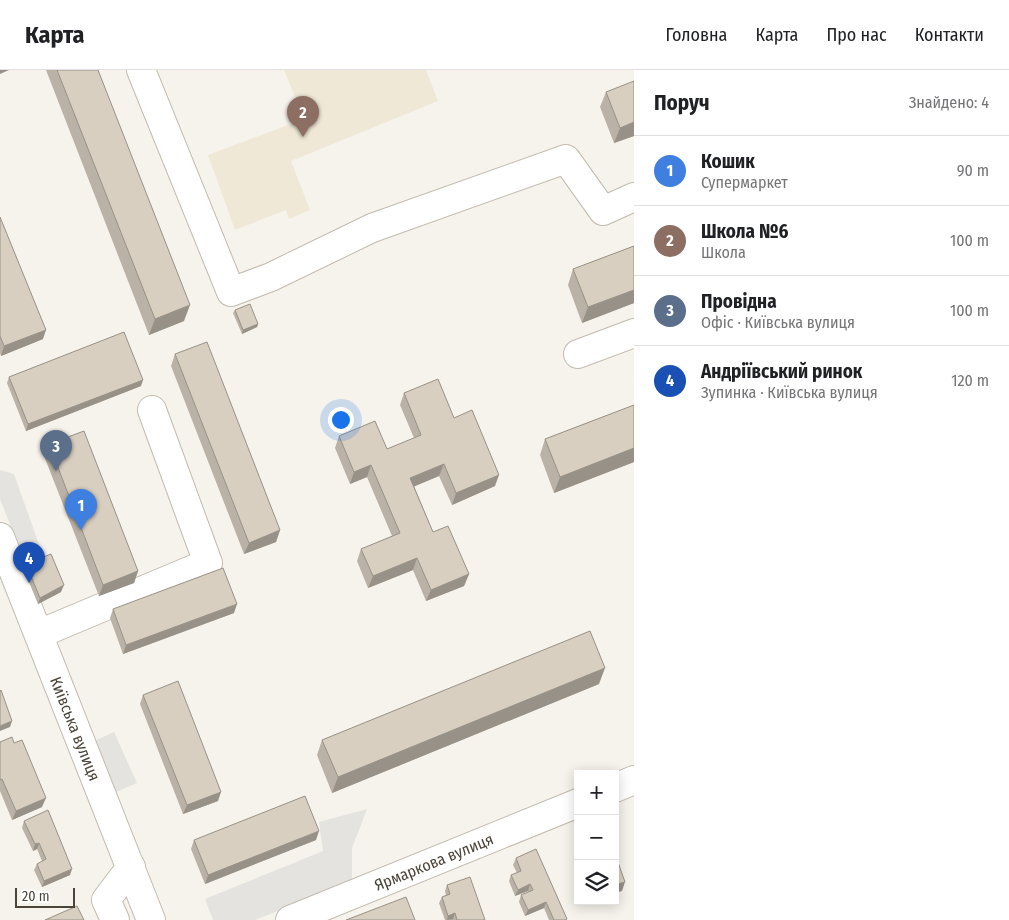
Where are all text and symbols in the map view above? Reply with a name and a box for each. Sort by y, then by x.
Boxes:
text: Карта [25,21,84,49]
text: Головна [665,24,727,46]
text: Карта [755,24,798,46]
text: Про нас [826,24,887,46]
text: Контакти [915,24,984,46]
text: Поруч [654,90,710,116]
text: Знайдено: 4 [909,93,989,112]
pin: 2 [287,96,319,137]
text: Кошик [701,150,755,173]
text: 1 [667,161,673,180]
text: 90 m [957,161,989,180]
text: Супермаркет [701,173,788,192]
text: Школа №6 [701,220,788,243]
text: 2 [666,231,674,250]
text: 100 m [950,231,989,250]
text: Школа [701,243,746,262]
text: Провідна [701,290,777,313]
text: 3 [666,301,674,320]
text: 100 m [950,301,989,320]
text: Офіс · Київська вулиця [701,313,855,332]
text: Андріївський ринок [701,360,862,383]
text: 4 [666,371,674,390]
text: 120 m [951,371,989,390]
text: Зупинка · Київська вулиця [701,383,878,402]
your location [328,407,354,433]
pin: 3 [40,430,72,471]
pin: 1 [65,489,97,530]
pin: 4 [13,542,45,583]
street label: Київська вулиця [46,674,105,783]
map controls [574,770,619,905]
button: + [574,770,619,815]
button: − [574,815,619,860]
street label: Ярмаркова вулиця [371,829,496,894]
button: layers [574,860,619,905]
scale bar [15,885,75,908]
text: 20 m [22,888,50,905]

